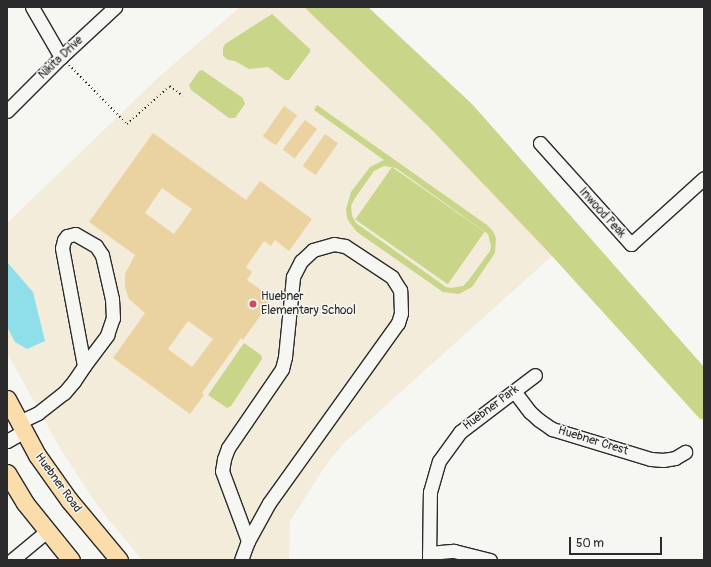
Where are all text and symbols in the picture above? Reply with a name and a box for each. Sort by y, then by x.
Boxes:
street label: Nikita Drive [36,33,86,83]
street label: Inwood Peak [576,185,628,241]
place label: Huebner Elementary School [261,290,356,318]
marker: Huebner Elementary School [248,299,258,309]
street label: Huebner Park [460,382,522,434]
street label: Huebner Crest [556,424,630,458]
street label: Huebner Road [32,450,84,516]
scale bar [571,529,664,555]
text: 50 m [576,536,604,551]

